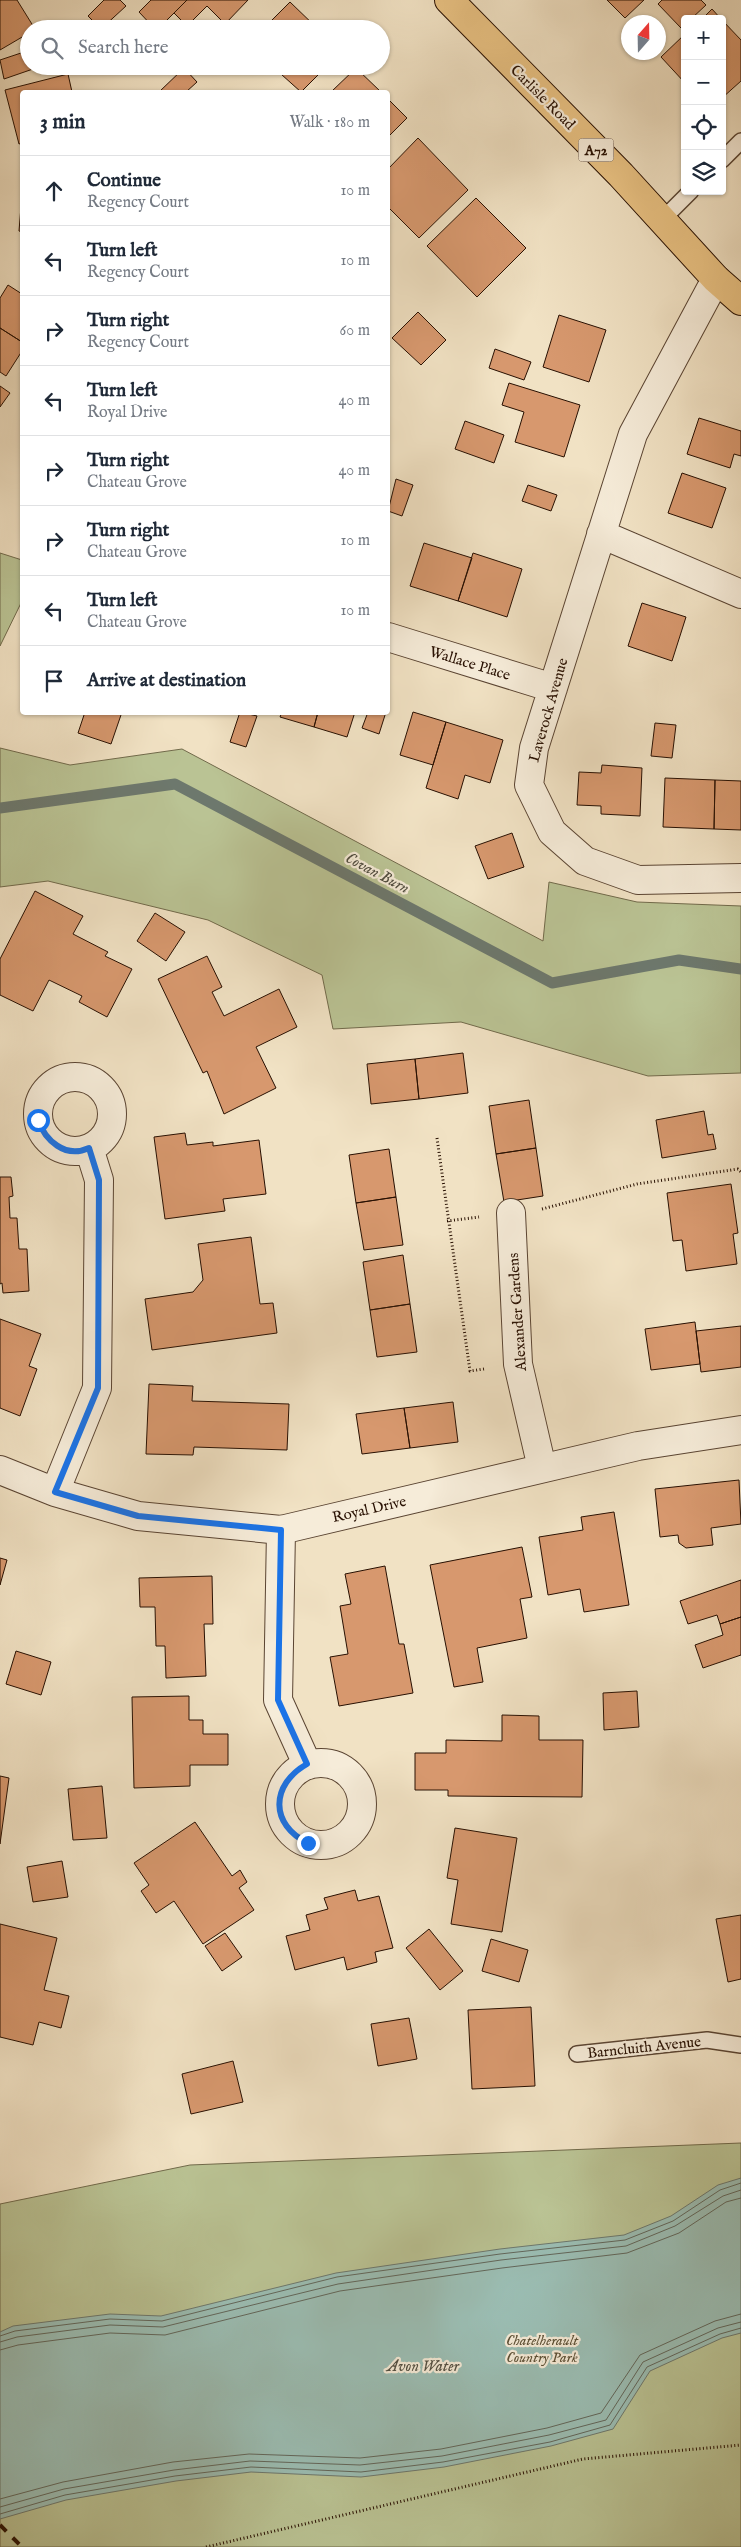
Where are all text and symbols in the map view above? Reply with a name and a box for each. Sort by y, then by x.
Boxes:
north arrow [621,15,666,60]
map controls [681,15,726,195]
button: + [681,15,726,60]
search box [20,20,390,75]
icon: search [38,34,66,62]
text: Search here [78,36,169,60]
button: − [681,60,726,105]
street label: Carlisle Road [506,61,580,135]
button: locate [681,105,726,150]
text: 3 min [40,109,85,136]
text: Walk · 180 m [289,113,370,133]
road number: A72 [578,138,614,162]
button: layers [681,150,726,195]
text: Continue [87,169,161,193]
icon: ahead [40,177,68,205]
text: 10 m [340,181,370,201]
text: Regency Court [87,193,189,213]
text: Turn left [87,239,158,263]
icon: left [40,247,68,275]
text: 10 m [340,251,370,271]
text: Regency Court [87,263,189,283]
text: Turn right [87,309,169,333]
icon: right [40,317,68,345]
text: 60 m [340,321,370,341]
text: Regency Court [87,333,189,353]
text: Turn left [87,379,158,403]
icon: left [40,387,68,415]
text: 40 m [338,391,370,411]
text: Royal Drive [87,403,167,423]
text: Turn right [87,449,169,473]
icon: right [40,457,68,485]
text: 40 m [338,461,370,481]
text: Chateau Grove [87,473,187,493]
text: Turn right [87,519,169,543]
icon: right [40,527,68,555]
text: 10 m [340,531,370,551]
text: Chateau Grove [87,543,187,563]
text: Turn left [87,589,158,613]
icon: left [40,597,68,625]
text: 10 m [340,601,370,621]
text: Chateau Grove [87,613,187,633]
street label: Wallace Place [427,642,513,685]
street label: Laverock Avenue [525,656,572,764]
icon: arrive [40,667,68,695]
text: Arrive at destination [87,669,246,693]
water label: Covan Burn [342,849,412,899]
route start [27,1109,50,1132]
street label: Alexander Gardens [504,1252,531,1373]
street label: Royal Drive [330,1492,408,1527]
route end [297,1832,320,1855]
street label: Barncluith Avenue [586,2032,702,2063]
park label: Chatelherault Country Park [506,2331,579,2367]
water label: Avon Water [385,2357,460,2377]

